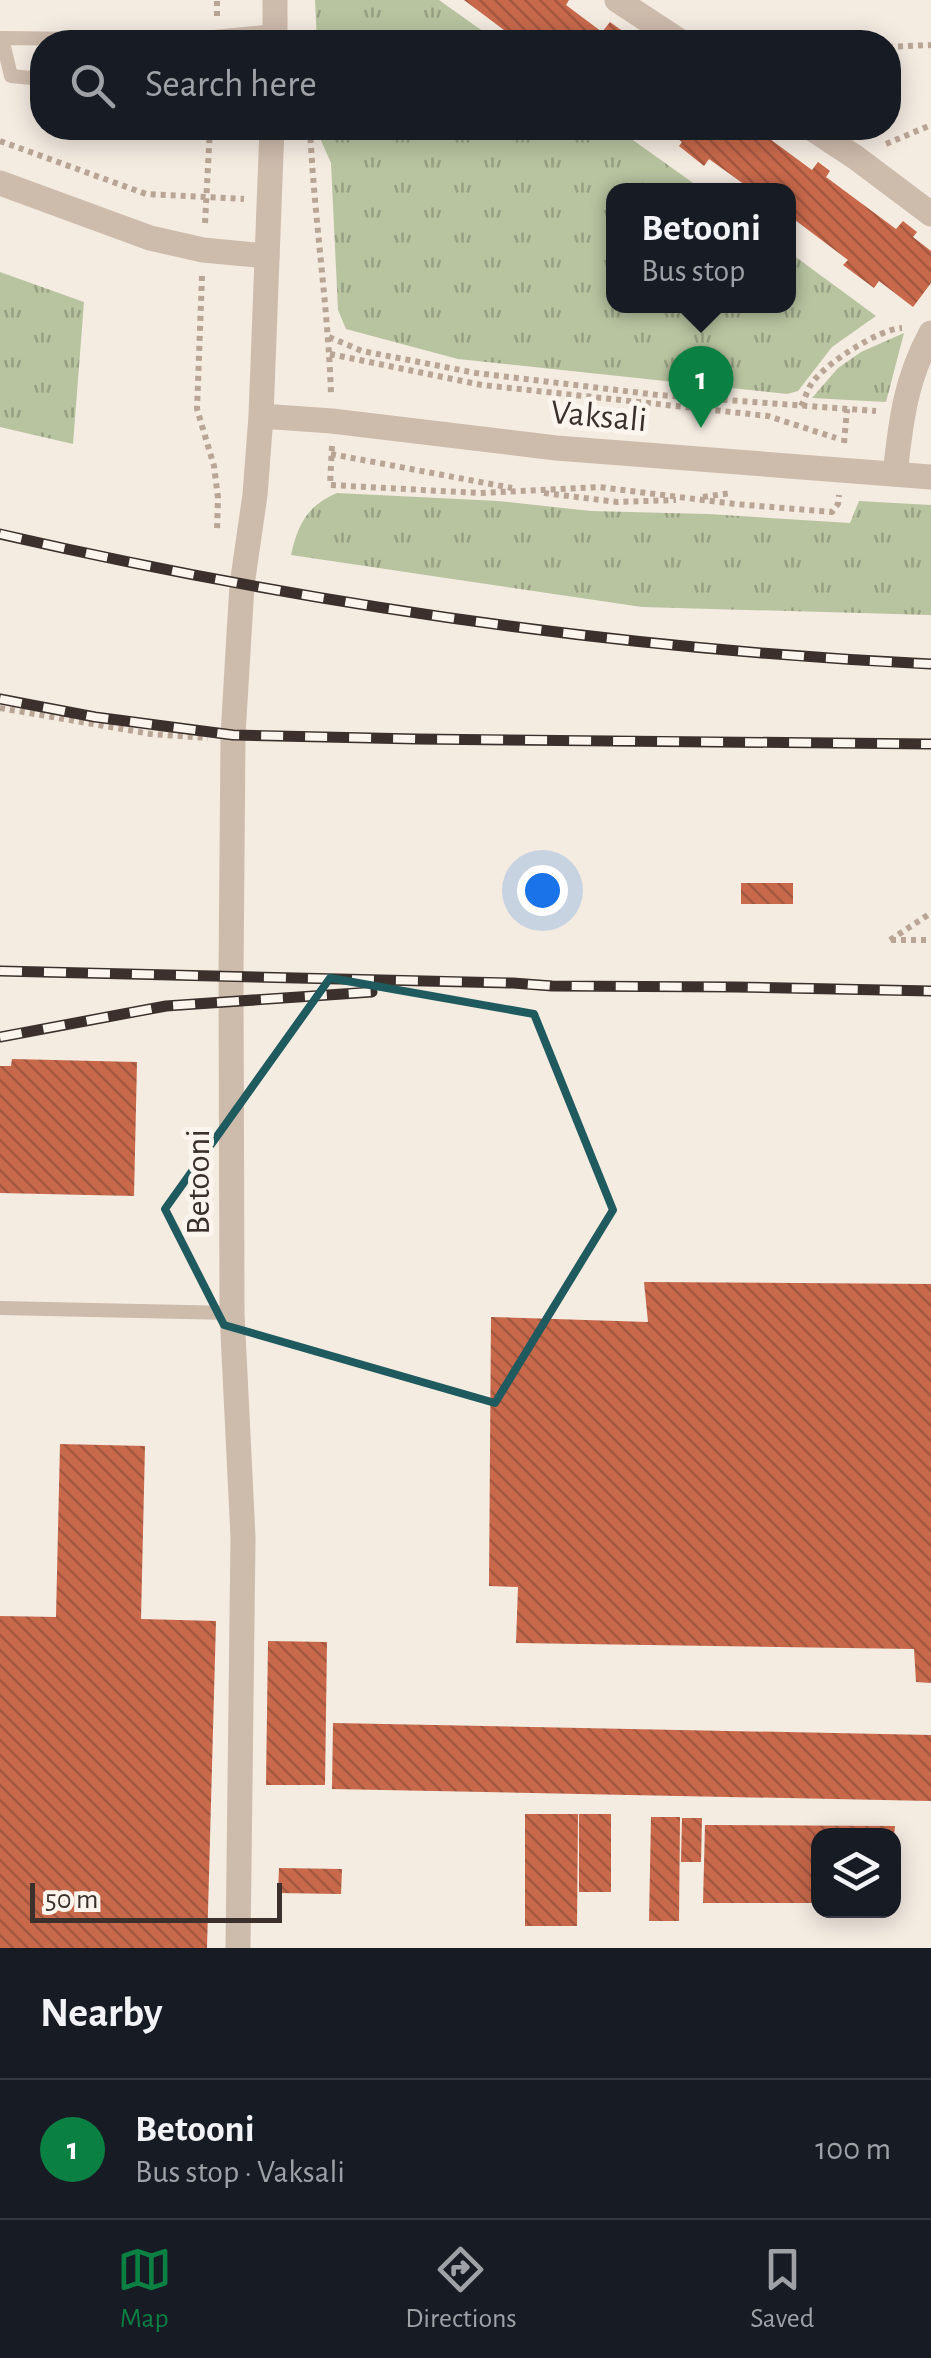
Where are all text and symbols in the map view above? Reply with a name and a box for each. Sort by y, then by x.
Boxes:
search box [30,30,901,140]
icon: search [65,58,120,113]
text: Search here [145,66,317,104]
popup [606,183,796,313]
text: Betooni [641,210,761,248]
text: Bus stop [641,255,745,287]
pin: 1 [668,346,734,428]
street label: Vaksali [549,395,648,438]
your location [517,865,568,916]
street label: Betooni [181,1129,216,1235]
map controls [811,1828,901,1918]
button: layers [811,1828,901,1918]
scale bar [30,1878,282,1922]
text: 50 m [45,1886,99,1914]
text: Nearby [40,1992,163,2034]
text: Betooni [135,2111,255,2149]
text: 1 [67,2133,78,2165]
text: 100 m [815,2133,891,2165]
text: Bus stop · Vaksali [135,2156,345,2188]
tab: Map [117,2242,172,2336]
tab: Directions [405,2242,517,2336]
tab: Saved [750,2242,814,2336]

